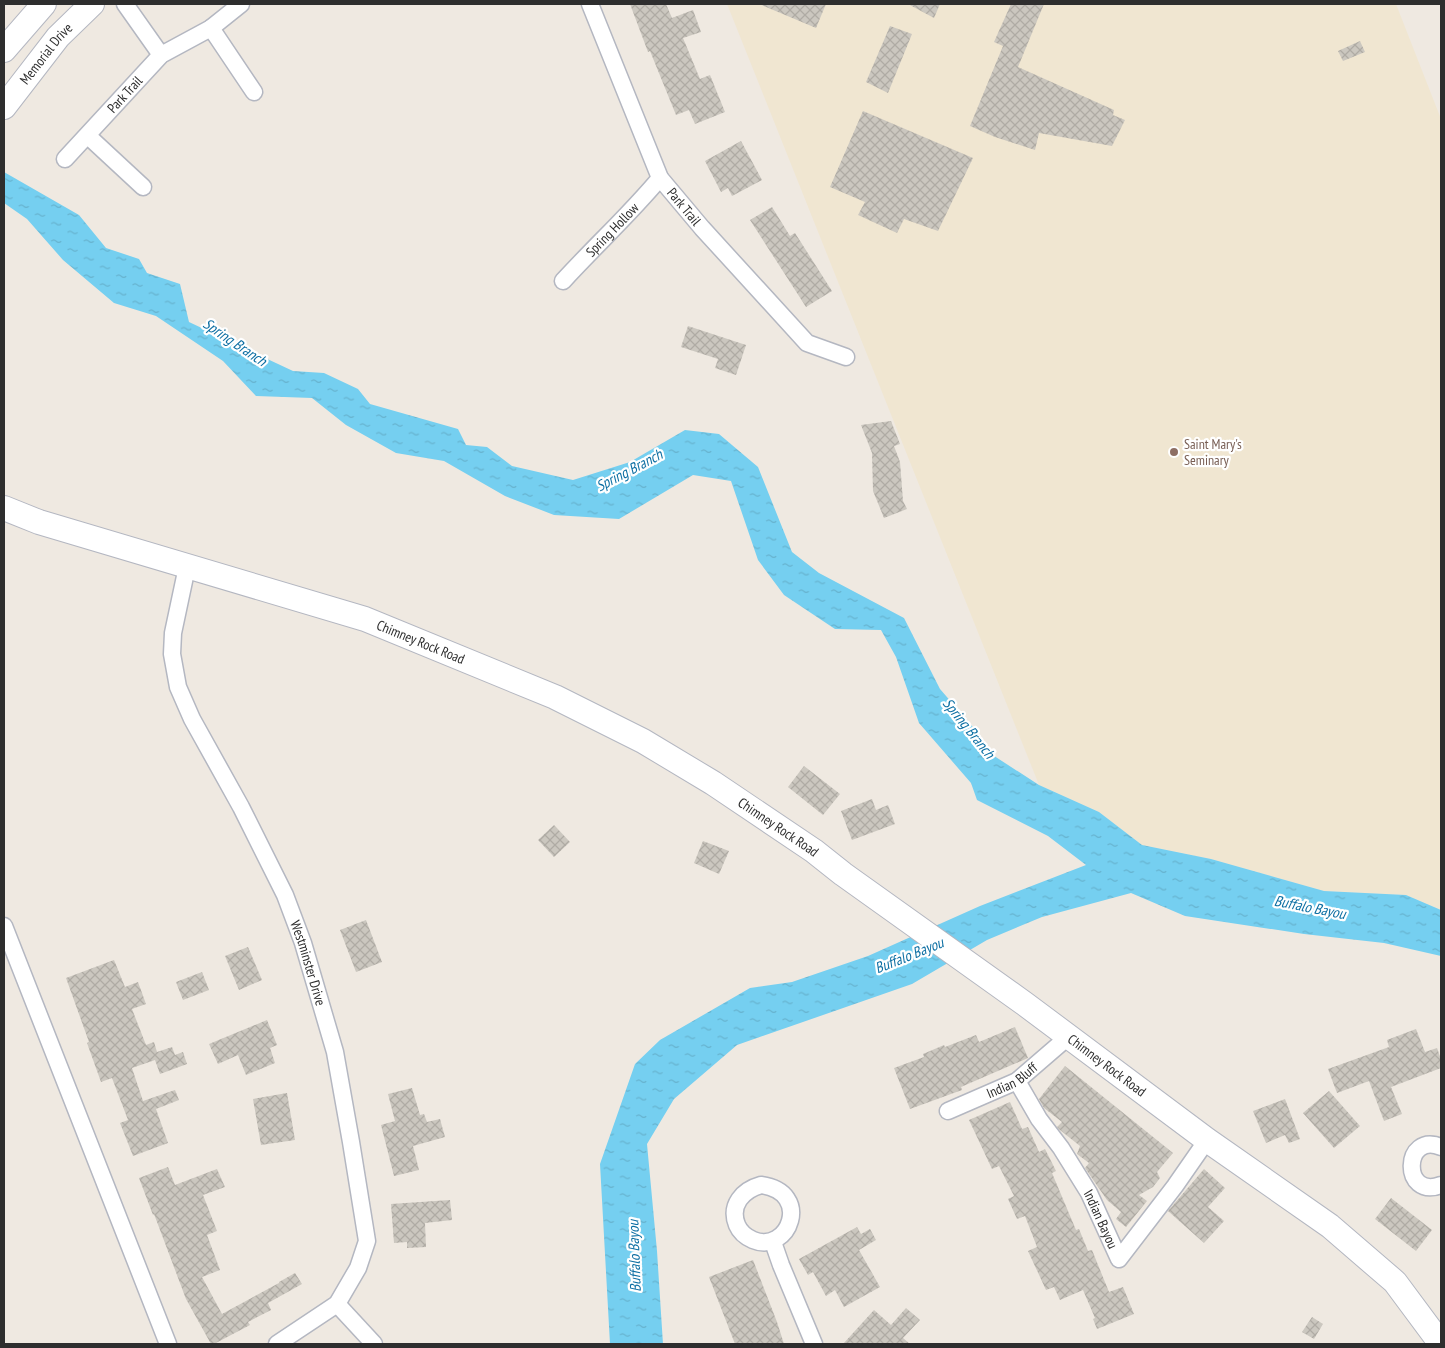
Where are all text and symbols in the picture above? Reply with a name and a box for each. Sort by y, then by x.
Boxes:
street label: Memorial Drive [16,19,76,88]
street label: Park Trail [103,72,147,117]
street label: Park Trail [663,184,706,230]
street label: Spring Hollow [582,198,643,261]
water label: Spring Branch [200,314,271,371]
place label: Saint Mary's Seminary [1184,435,1242,469]
water label: Spring Branch [593,444,667,495]
marker: Saint Mary's Seminary [1168,446,1180,458]
street label: Chimney Rock Road [374,616,467,668]
water label: Spring Branch [939,694,1000,763]
street label: Chimney Rock Road [735,793,823,860]
water label: Buffalo Bayou [1273,891,1349,923]
street label: Westminster Drive [286,918,330,1008]
water label: Buffalo Bayou [872,932,947,977]
street label: Chimney Rock Road [1064,1030,1150,1100]
street label: Indian Bluff [984,1058,1041,1102]
street label: Indian Bayou [1080,1186,1122,1251]
water label: Buffalo Bayou [623,1218,645,1292]

